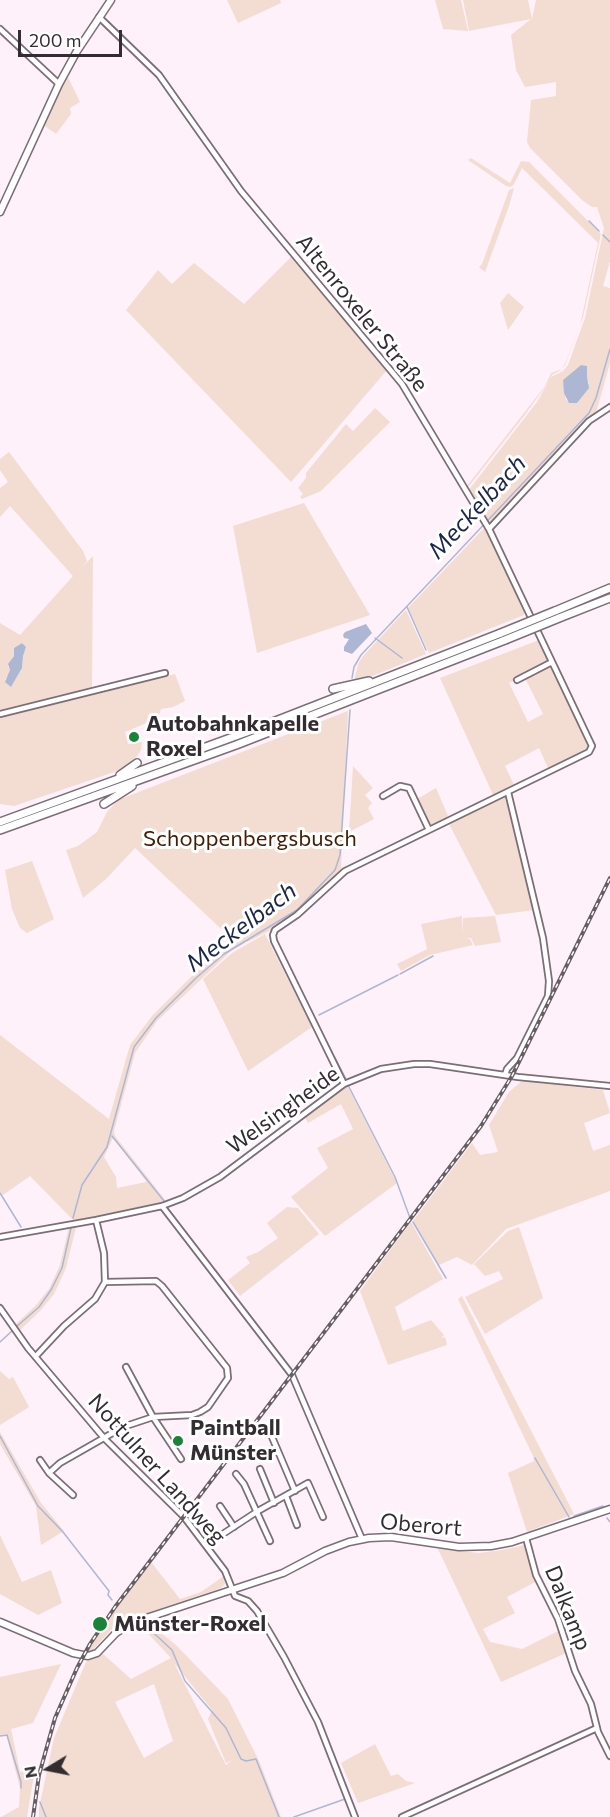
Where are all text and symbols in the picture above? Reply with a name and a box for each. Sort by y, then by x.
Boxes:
scale bar [21,18,124,56]
text: 200 m [29,29,82,51]
street label: Altenroxeler Straße [291,229,433,397]
water label: Meckelbach [422,449,532,565]
place label: Autobahnkapelle Roxel [146,711,319,762]
marker: Autobahnkapelle Roxel [127,730,141,744]
park label: Schoppenbergsbusch [143,826,357,852]
water label: Meckelbach [180,876,302,978]
street label: Welsingheide [222,1060,344,1160]
street label: Nottulner Landweg [83,1389,231,1549]
place label: Paintball Münster [190,1415,281,1466]
marker: Paintball Münster [171,1434,185,1448]
street label: Oberort [379,1508,463,1542]
street label: Dalkamp [539,1562,597,1654]
place label: Münster-Roxel [114,1611,266,1637]
marker: Münster-Roxel [91,1615,109,1633]
north arrow [18,1739,78,1799]
text: N [19,1765,40,1780]

